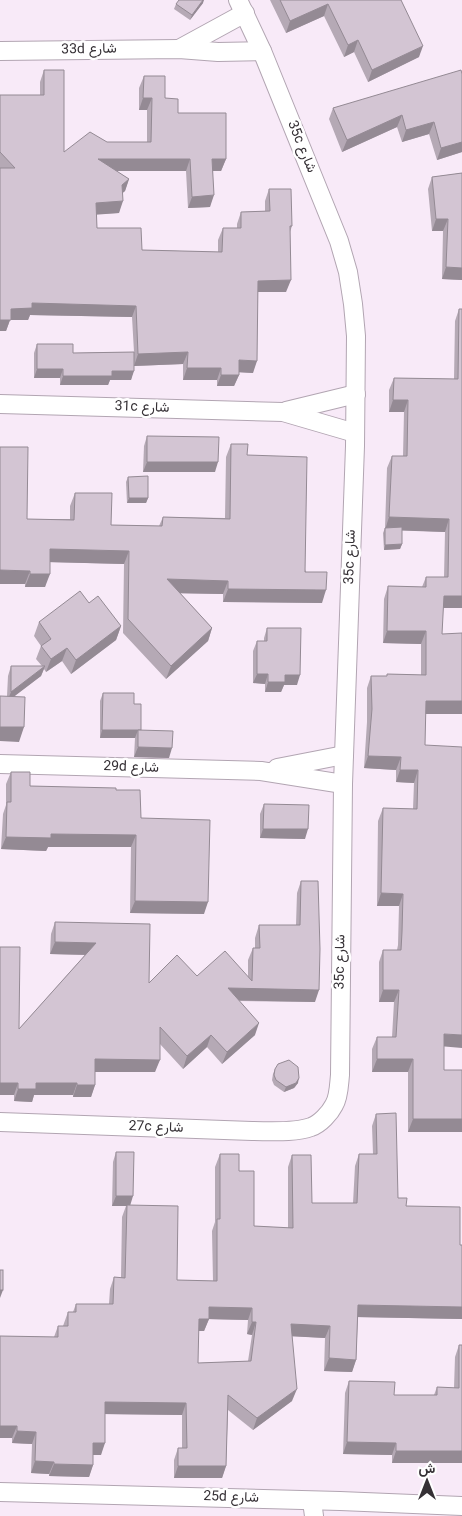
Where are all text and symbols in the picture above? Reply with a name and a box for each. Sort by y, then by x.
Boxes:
street label: 33d شارع [61,39,117,61]
street label: 35c شارع [280,117,322,177]
street label: 31c شارع [114,396,170,420]
street label: 35c شارع [339,529,363,585]
street label: 29d شارع [103,756,159,780]
street label: 35c شارع [330,934,352,990]
street label: 27c شارع [128,1116,184,1140]
north arrow [402,1456,452,1506]
text: ش [419,1459,436,1481]
street label: 25d شارع [203,1486,259,1510]

